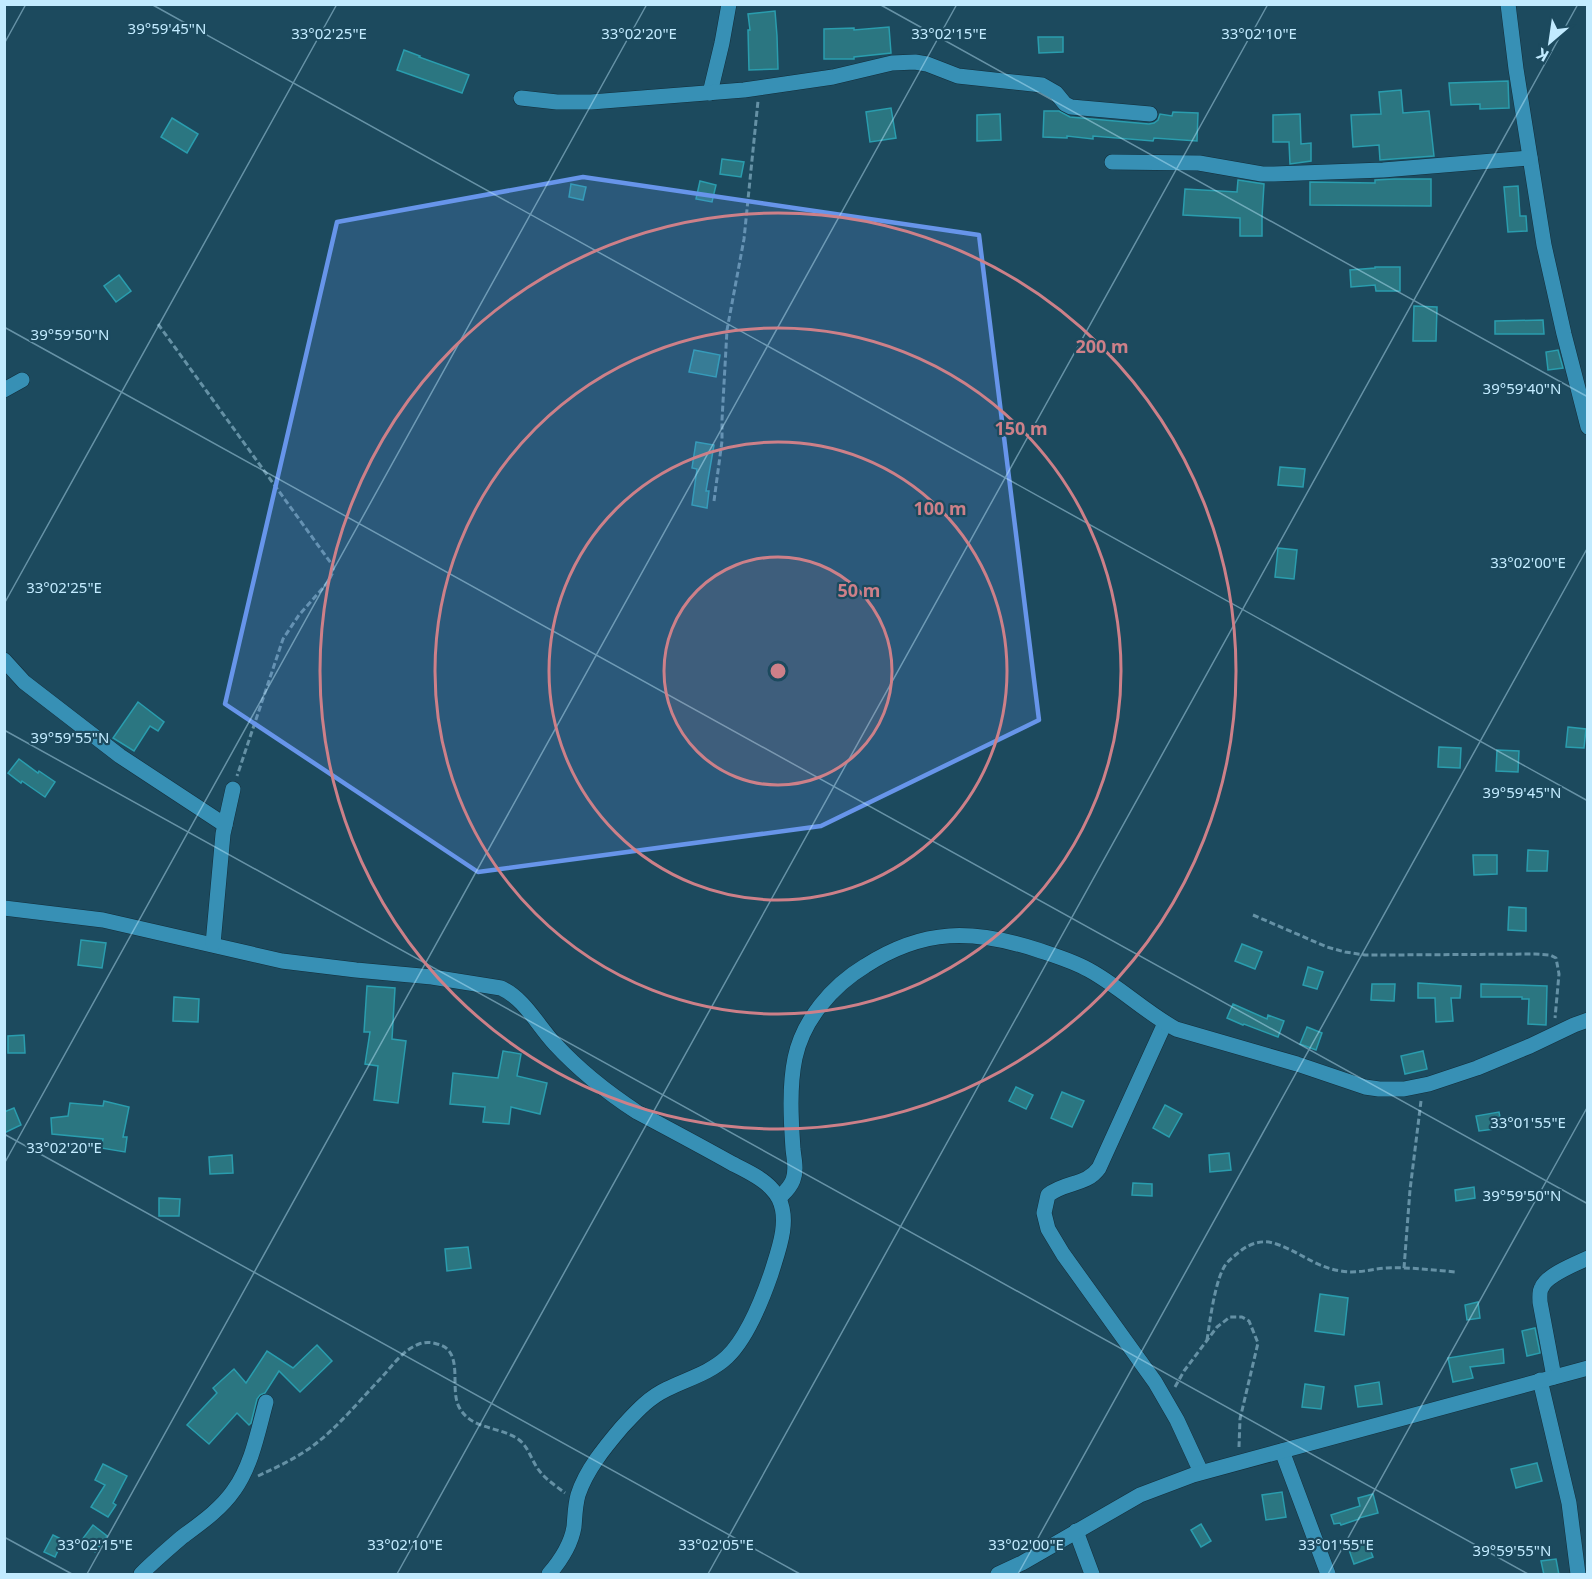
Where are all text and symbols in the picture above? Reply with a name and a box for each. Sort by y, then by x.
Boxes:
north arrow [1520,12,1580,72]
text: 39°59'45"N [128,18,206,38]
text: 33°02'25"E [291,23,367,43]
text: 33°02'20"E [601,23,677,43]
text: 33°02'15"E [911,23,987,43]
text: 33°02'10"E [1221,23,1297,43]
text: K [1532,43,1553,67]
text: 39°59'50"N [31,324,109,344]
text: 200 m [1075,334,1129,358]
text: 39°59'40"N [1483,378,1561,398]
text: 150 m [994,416,1048,440]
text: 100 m [913,496,967,520]
text: 33°02'00"E [1490,552,1566,572]
text: 33°02'25"E [26,577,102,597]
text: 50 m [838,578,880,602]
centre of rings [768,661,788,681]
text: 39°59'55"N [31,727,109,747]
text: 39°59'45"N [1483,782,1561,802]
text: 33°01'55"E [1490,1112,1566,1132]
text: 33°02'20"E [26,1137,102,1157]
text: 39°59'50"N [1483,1185,1561,1205]
text: 33°02'15"E [57,1534,133,1554]
text: 33°02'10"E [367,1534,443,1554]
text: 33°02'05"E [678,1534,754,1554]
text: 33°02'00"E [988,1534,1064,1554]
text: 33°01'55"E [1298,1534,1374,1554]
text: 39°59'55"N [1473,1540,1551,1560]

